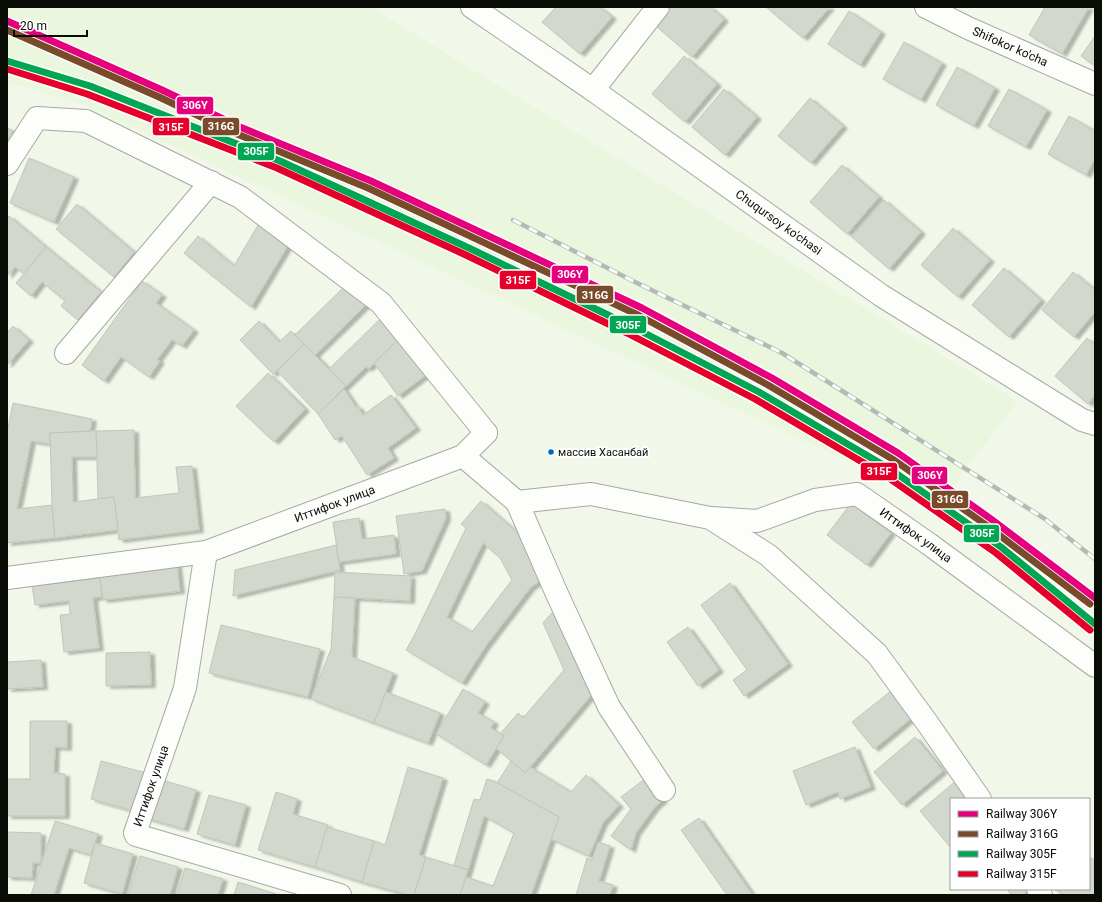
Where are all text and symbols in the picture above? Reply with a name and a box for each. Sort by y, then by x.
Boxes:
scale bar [14,12,87,38]
text: 20 m [20,19,47,33]
street label: Shifokor ko'cha [970,24,1050,69]
line badge: 306Y [176,96,214,115]
text: 306Y [182,99,208,112]
line badge: 315F [152,117,190,136]
line badge: 316G [202,117,240,136]
text: 316G [208,120,234,133]
text: 315F [159,121,183,134]
line badge: 305F [237,142,275,161]
text: 305F [244,145,268,158]
street label: Chuqursoy ko'chasi [733,187,825,258]
line badge: 306Y [551,265,589,284]
text: 306Y [557,268,583,281]
line badge: 315F [499,270,537,290]
text: 315F [506,274,530,287]
line badge: 316G [576,285,614,304]
text: 316G [582,289,608,302]
line badge: 305F [609,315,647,334]
text: 305F [616,319,640,332]
place label: массив Хасанбай [558,446,648,459]
marker: массив Хасанбай [546,447,556,457]
line badge: 315F [860,462,898,481]
text: 315F [867,465,891,478]
line badge: 306Y [911,466,948,485]
text: 306Y [917,469,943,482]
street label: Иттифок улица [292,483,377,525]
line badge: 316G [931,490,969,509]
text: 316G [937,493,963,506]
street label: Иттифок улица [877,505,955,565]
line badge: 305F [963,524,1000,543]
text: 305F [970,527,994,540]
street label: Иттифок улица [131,744,171,828]
legend [950,798,1090,890]
text: Railway 306Y [986,807,1058,821]
text: Railway 316G [986,827,1058,841]
text: Railway 305F [986,847,1057,861]
text: Railway 315F [986,867,1057,881]

